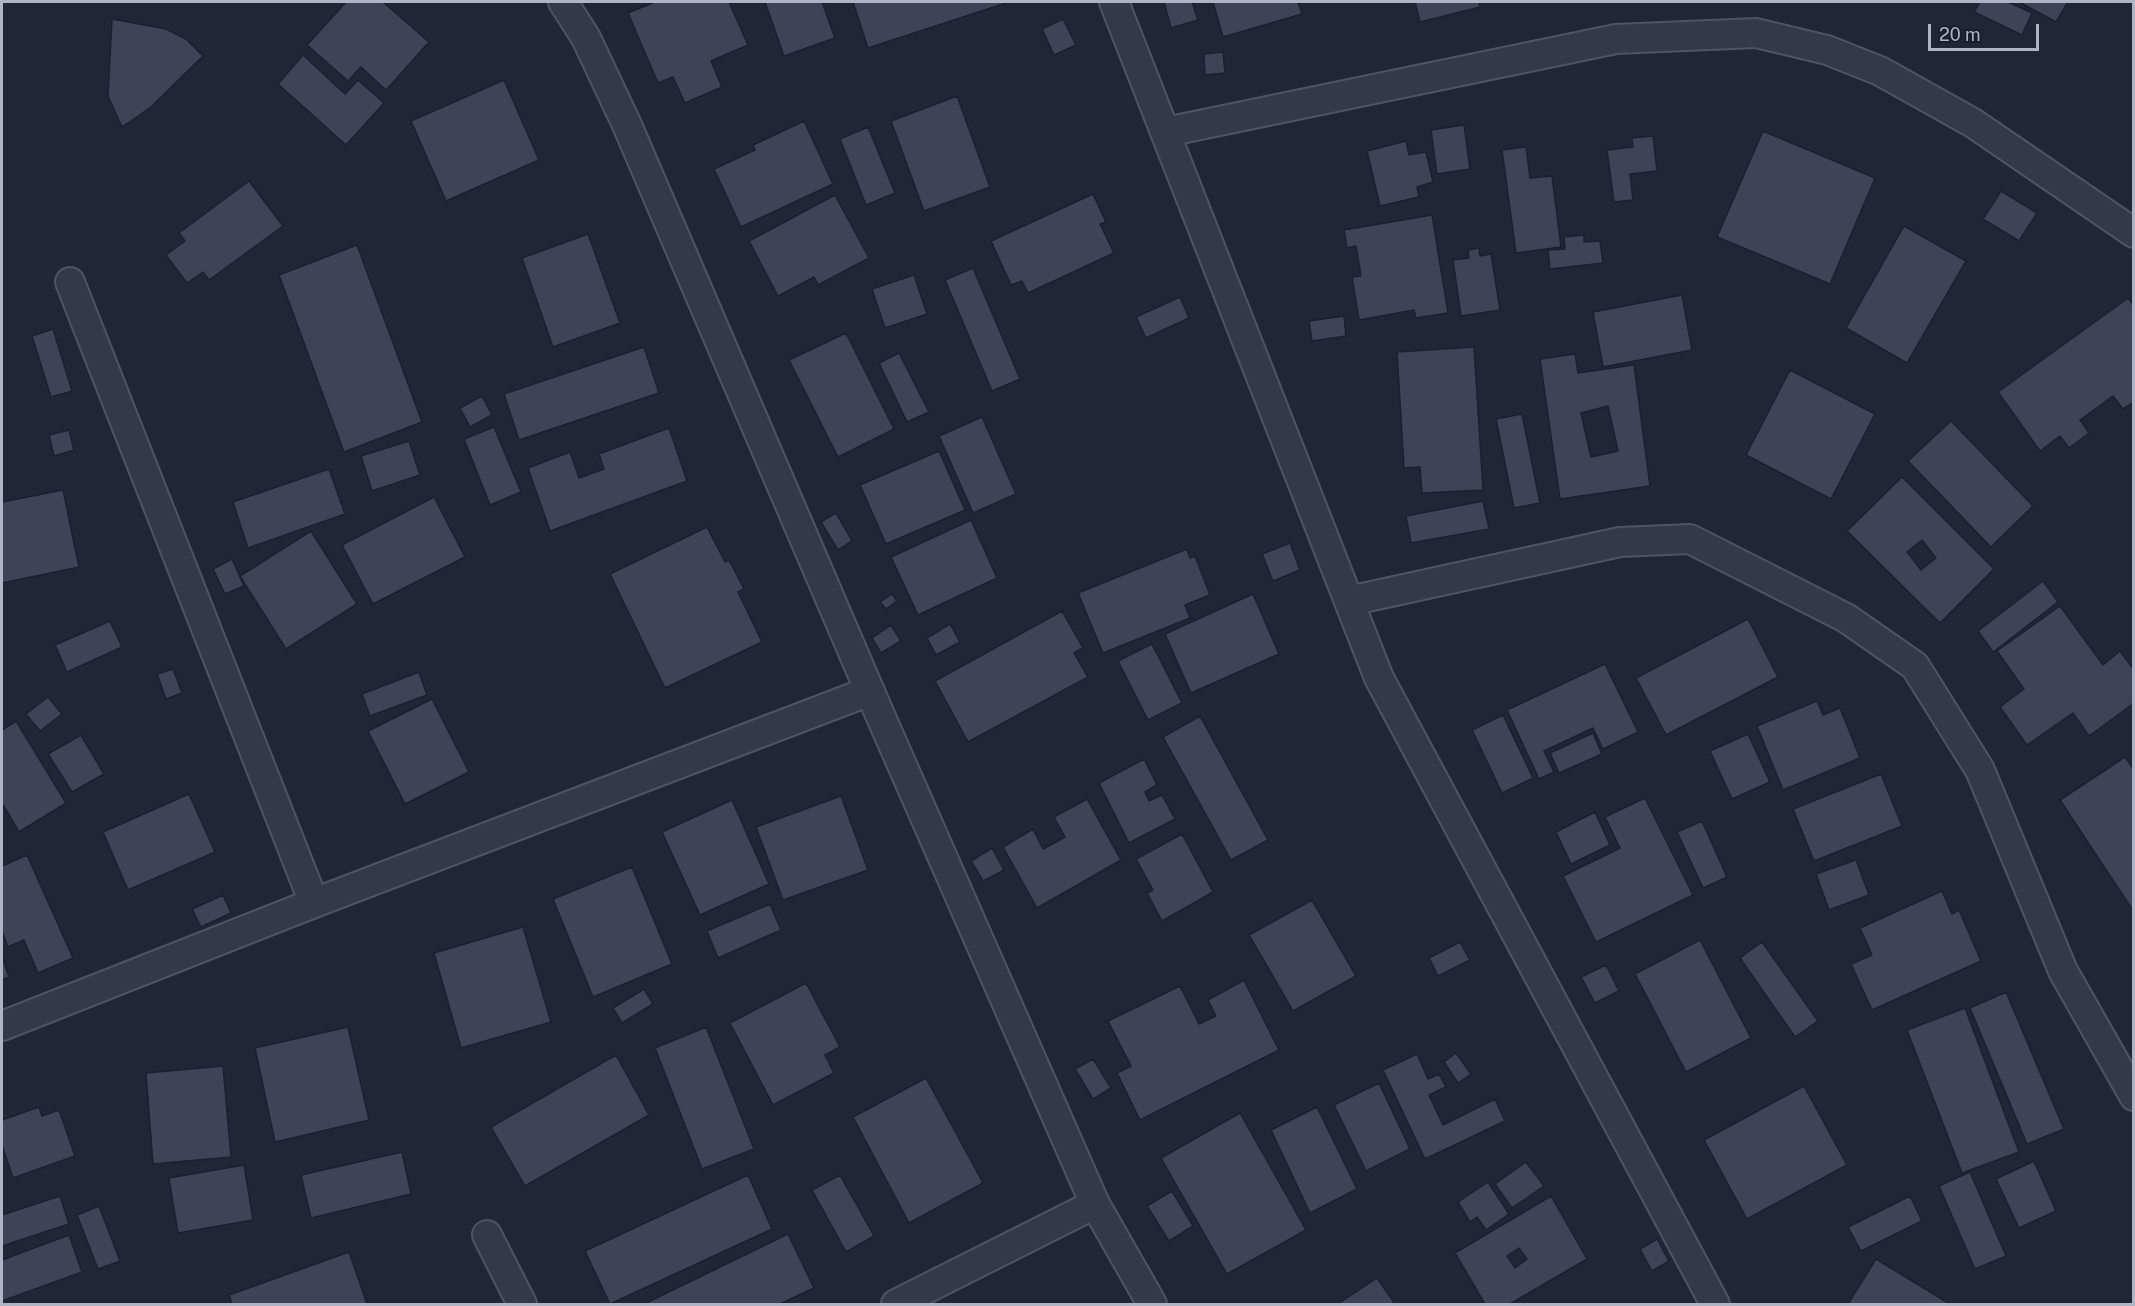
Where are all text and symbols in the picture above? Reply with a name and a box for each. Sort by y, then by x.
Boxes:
scale bar [1931,12,2042,50]
text: 20 m [1939,24,1981,45]

